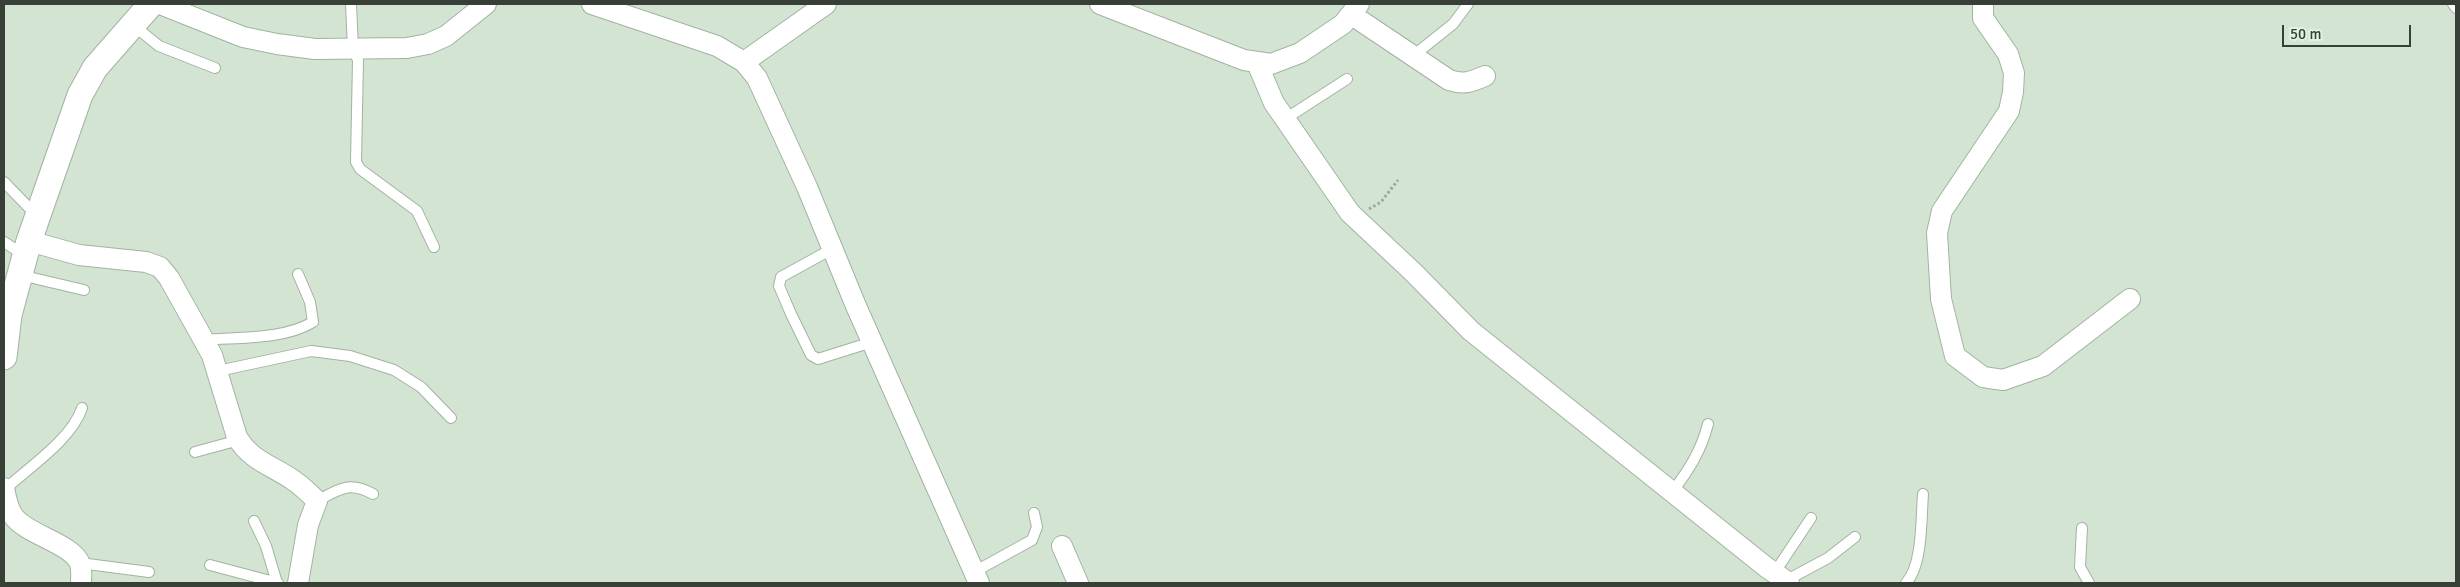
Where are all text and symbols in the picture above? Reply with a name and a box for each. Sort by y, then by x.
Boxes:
scale bar [2285,15,2414,47]
text: 50 m [2290,25,2321,43]

